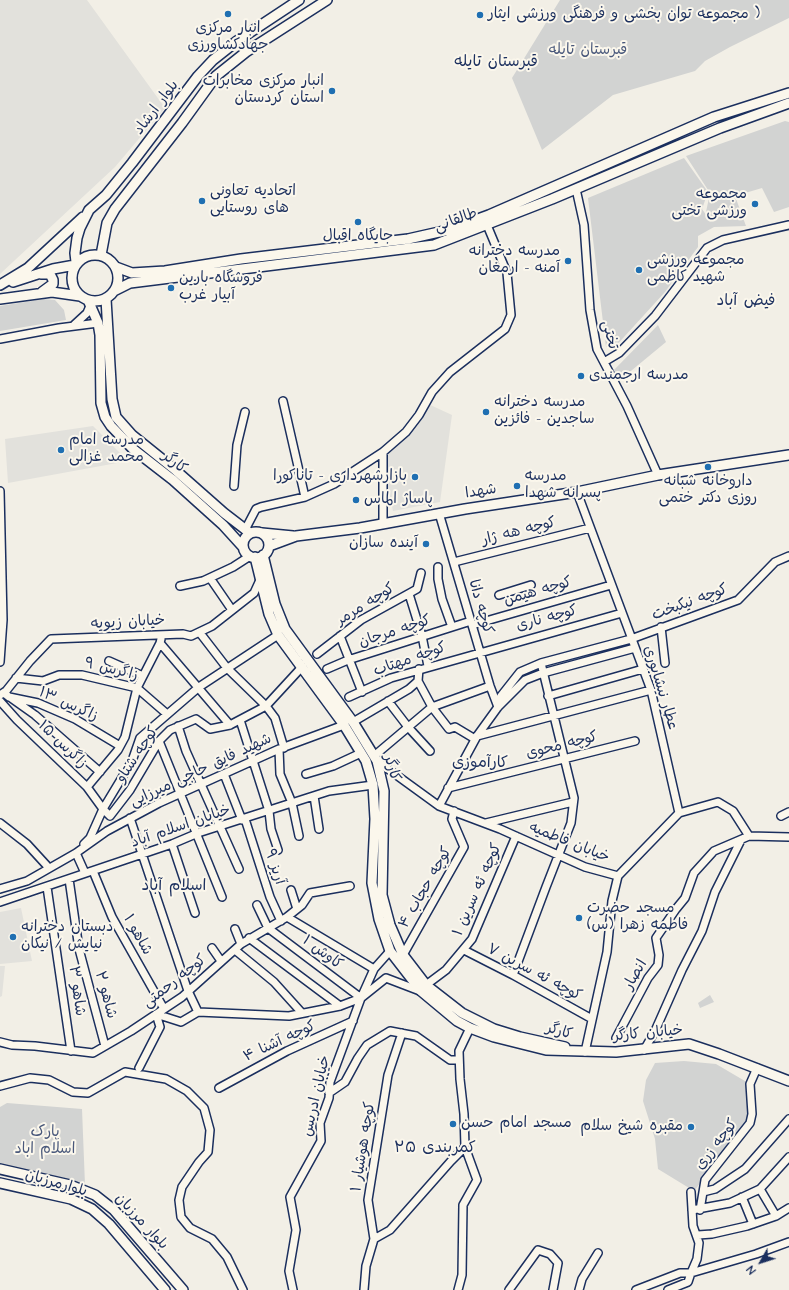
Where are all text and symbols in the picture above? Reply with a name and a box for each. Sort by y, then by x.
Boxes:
place label: مجموعه توان بخشی و فرهنگی ورزشی ایثار ) [488,6,760,24]
marker: انبار مرکزی جهادکشاورزی [223,9,233,19]
marker: مجموعه توان بخشی و فرهنگی ورزشی ایثار ) [475,10,485,20]
place label: انبار مرکزی جهادکشاورزی [187,20,269,55]
park label: قبرستان تایله [549,42,627,60]
district label: قبرستان تایله [454,53,538,73]
place label: انبار مرکزی مخابرات استان کردستان [203,73,324,108]
street label: بلوار ارشاد [131,77,183,139]
marker: انبار مرکزی مخابرات استان کردستان [327,86,337,96]
place label: اتحادیه تعاونی های روستایی [210,183,296,218]
place label: مجموعه ورزشی تختی [671,186,747,221]
marker: اتحادیه تعاونی های روستایی [197,196,207,206]
marker: مجموعه ورزشی تختی [750,199,760,209]
street label: طالقانی [432,205,480,237]
marker: جایگاه اقبال [353,217,363,227]
place label: جایگاه اقبال [323,228,393,246]
place label: مدرسه دخترانه آمنه - ارمغان [469,243,560,278]
place label: مجموعه ورزشی شهید کاظمی [647,252,744,287]
marker: مدرسه دخترانه آمنه - ارمغان [563,256,573,266]
marker: مجموعه ورزشی شهید کاظمی [634,265,644,275]
place label: فروشگاه بارین آبیار غرب [179,270,263,305]
marker: فروشگاه بارین آبیار غرب [166,283,176,293]
district label: فیض آباد [717,292,775,312]
street label: تختی [597,319,621,351]
place label: مدرسه ارجمندی [589,367,689,385]
marker: مدرسه ارجمندی [576,371,586,381]
place label: مدرسه دخترانه ساجدین - فائزین [494,394,595,429]
marker: مدرسه دخترانه ساجدین - فائزین [481,407,491,417]
place label: مدرسه امام محمد غزالی [69,432,144,467]
marker: مدرسه امام محمد غزالی [56,445,66,455]
street label: کارگر [158,448,190,478]
marker: داروخانه شبانه روزی دکتر ختمی [703,462,713,472]
place label: بازارشهرداری - تاناکورا [273,468,407,486]
place label: مدرسه پسرانه شهدا [525,468,601,503]
marker: بازارشهرداری - تاناکورا [410,472,420,482]
place label: داروخانه شبانه روزی دکتر ختمی [659,473,757,508]
street label: شهدا [464,481,498,503]
marker: مدرسه پسرانه شهدا [512,481,522,491]
place label: پاساژ الماس [364,491,433,509]
marker: پاساژ الماس [351,495,361,505]
street label: کوچه هه ژار [480,514,558,550]
place label: آینده سازان [349,535,418,553]
marker: آینده سازان [421,539,431,549]
street label: کوچه هیمن [502,574,574,610]
street label: کوچه دانا [464,578,496,636]
street label: کوچه مرمر [333,580,399,630]
street label: کوچه نیکبخت [650,581,730,625]
street label: کوچه ناری [514,602,580,636]
street label: خیابان زیویه [90,612,166,634]
street label: کوچه مرجان [357,612,433,652]
street label: کوچه مهتاب [371,639,449,681]
street label: عطار نیشابوری [639,644,681,732]
street label: زاگرس ۹ [82,655,140,685]
street label: زاگرس ۱۳ [36,684,100,726]
street label: زاگرس ۱۵ [34,717,90,773]
street label: کوچه شتاو [113,724,163,786]
street label: کوچه محوی [524,728,600,764]
street label: شهید فایق حاجی میرزایی [127,730,275,812]
street label: کارگر [379,753,403,783]
district label: کارآموزی [452,754,508,774]
street label: خیابان اسلام آباد [129,802,233,852]
street label: خیابان فاطمیه [526,819,612,867]
street label: کوچه ئه سرین ۱ [450,841,506,939]
street label: کوچه حجاب ۴ [395,844,457,932]
street label: آریز ۹ [260,847,288,887]
district label: اسلام آباد [142,877,206,897]
place label: مسجد حضرت فاطمه زهرا (س) [587,900,688,935]
street label: شاهو ۱ [119,912,155,958]
marker: مسجد حضرت فاطمه زهرا (س) [574,913,584,923]
place label: دبستان دخترانه نیایش / نیکان [21,919,113,954]
marker: دبستان دخترانه نیایش / نیکان [8,932,18,942]
street label: کاوش ۱ [298,932,346,974]
street label: کوچه ئه سرین ۷ [484,940,584,1006]
street label: کوچه رحمتی [140,952,210,1012]
street label: انصار [620,957,652,993]
street label: شاهو ۳ [64,965,88,1017]
street label: شاهو ۲ [90,969,120,1021]
street label: کوچه آشنا ۴ [241,1017,319,1067]
street label: کارگر [544,1020,574,1044]
street label: خیابان کارگر [612,1022,684,1046]
street label: خیابان ادریس [299,1054,335,1138]
street label: کوچه هوشیار ۱ [348,1101,380,1193]
place label: مسجد امام حسن [461,1115,572,1133]
street label: کوچه زری [692,1116,742,1174]
place label: مقبره شیخ سلام [580,1118,683,1136]
marker: مسجد امام حسن [448,1119,458,1129]
marker: مقبره شیخ سلام [686,1122,696,1132]
park label: پارک اسلام اباد [15,1124,75,1159]
district label: کمربندی ۲۵ [394,1139,476,1159]
street label: بلوارمرزبان [23,1167,89,1201]
street label: بلوار مرزبان [110,1190,172,1254]
north arrow [741,1242,781,1282]
text: N [743,1262,759,1277]

